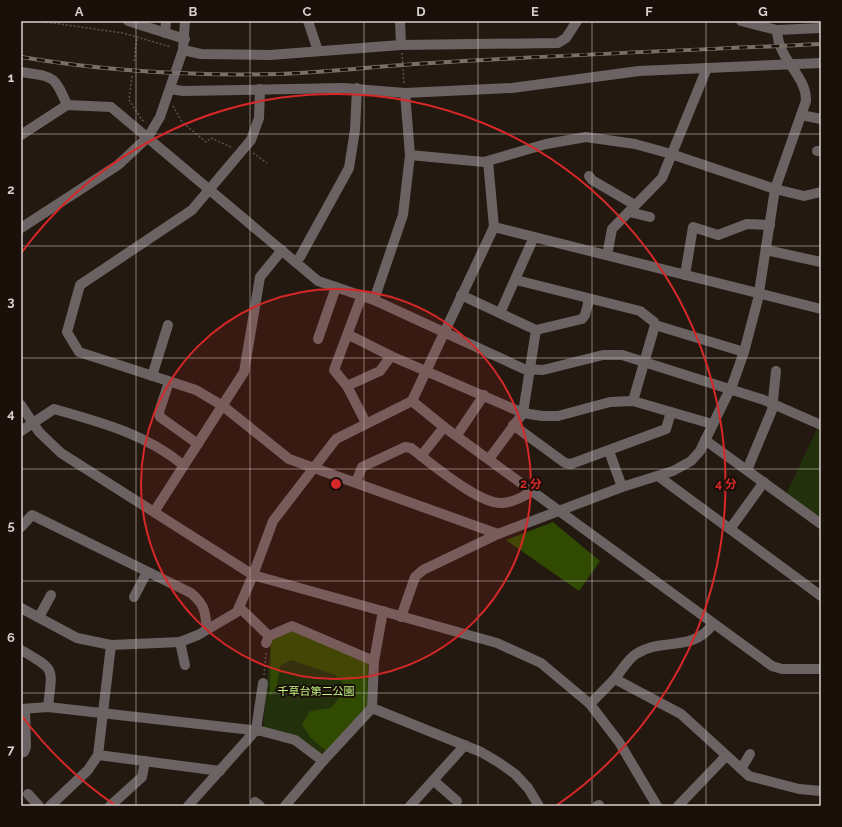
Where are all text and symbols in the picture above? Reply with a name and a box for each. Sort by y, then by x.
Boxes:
text: A [75,4,84,19]
text: B [189,4,198,19]
text: C [303,4,312,19]
text: D [416,4,426,19]
text: E [531,4,539,19]
text: F [645,4,653,19]
text: G [758,4,768,19]
text: 1 [8,70,15,85]
text: 2 [7,182,15,197]
text: 3 [7,294,15,309]
text: 4 [7,406,15,421]
centre of rings [329,477,343,491]
text: 2 分 [520,477,542,491]
text: 4 分 [715,477,737,491]
text: 5 [7,518,15,533]
text: 6 [7,630,15,645]
park label: 千草台第二公園 [278,685,355,698]
text: 7 [7,742,15,757]

